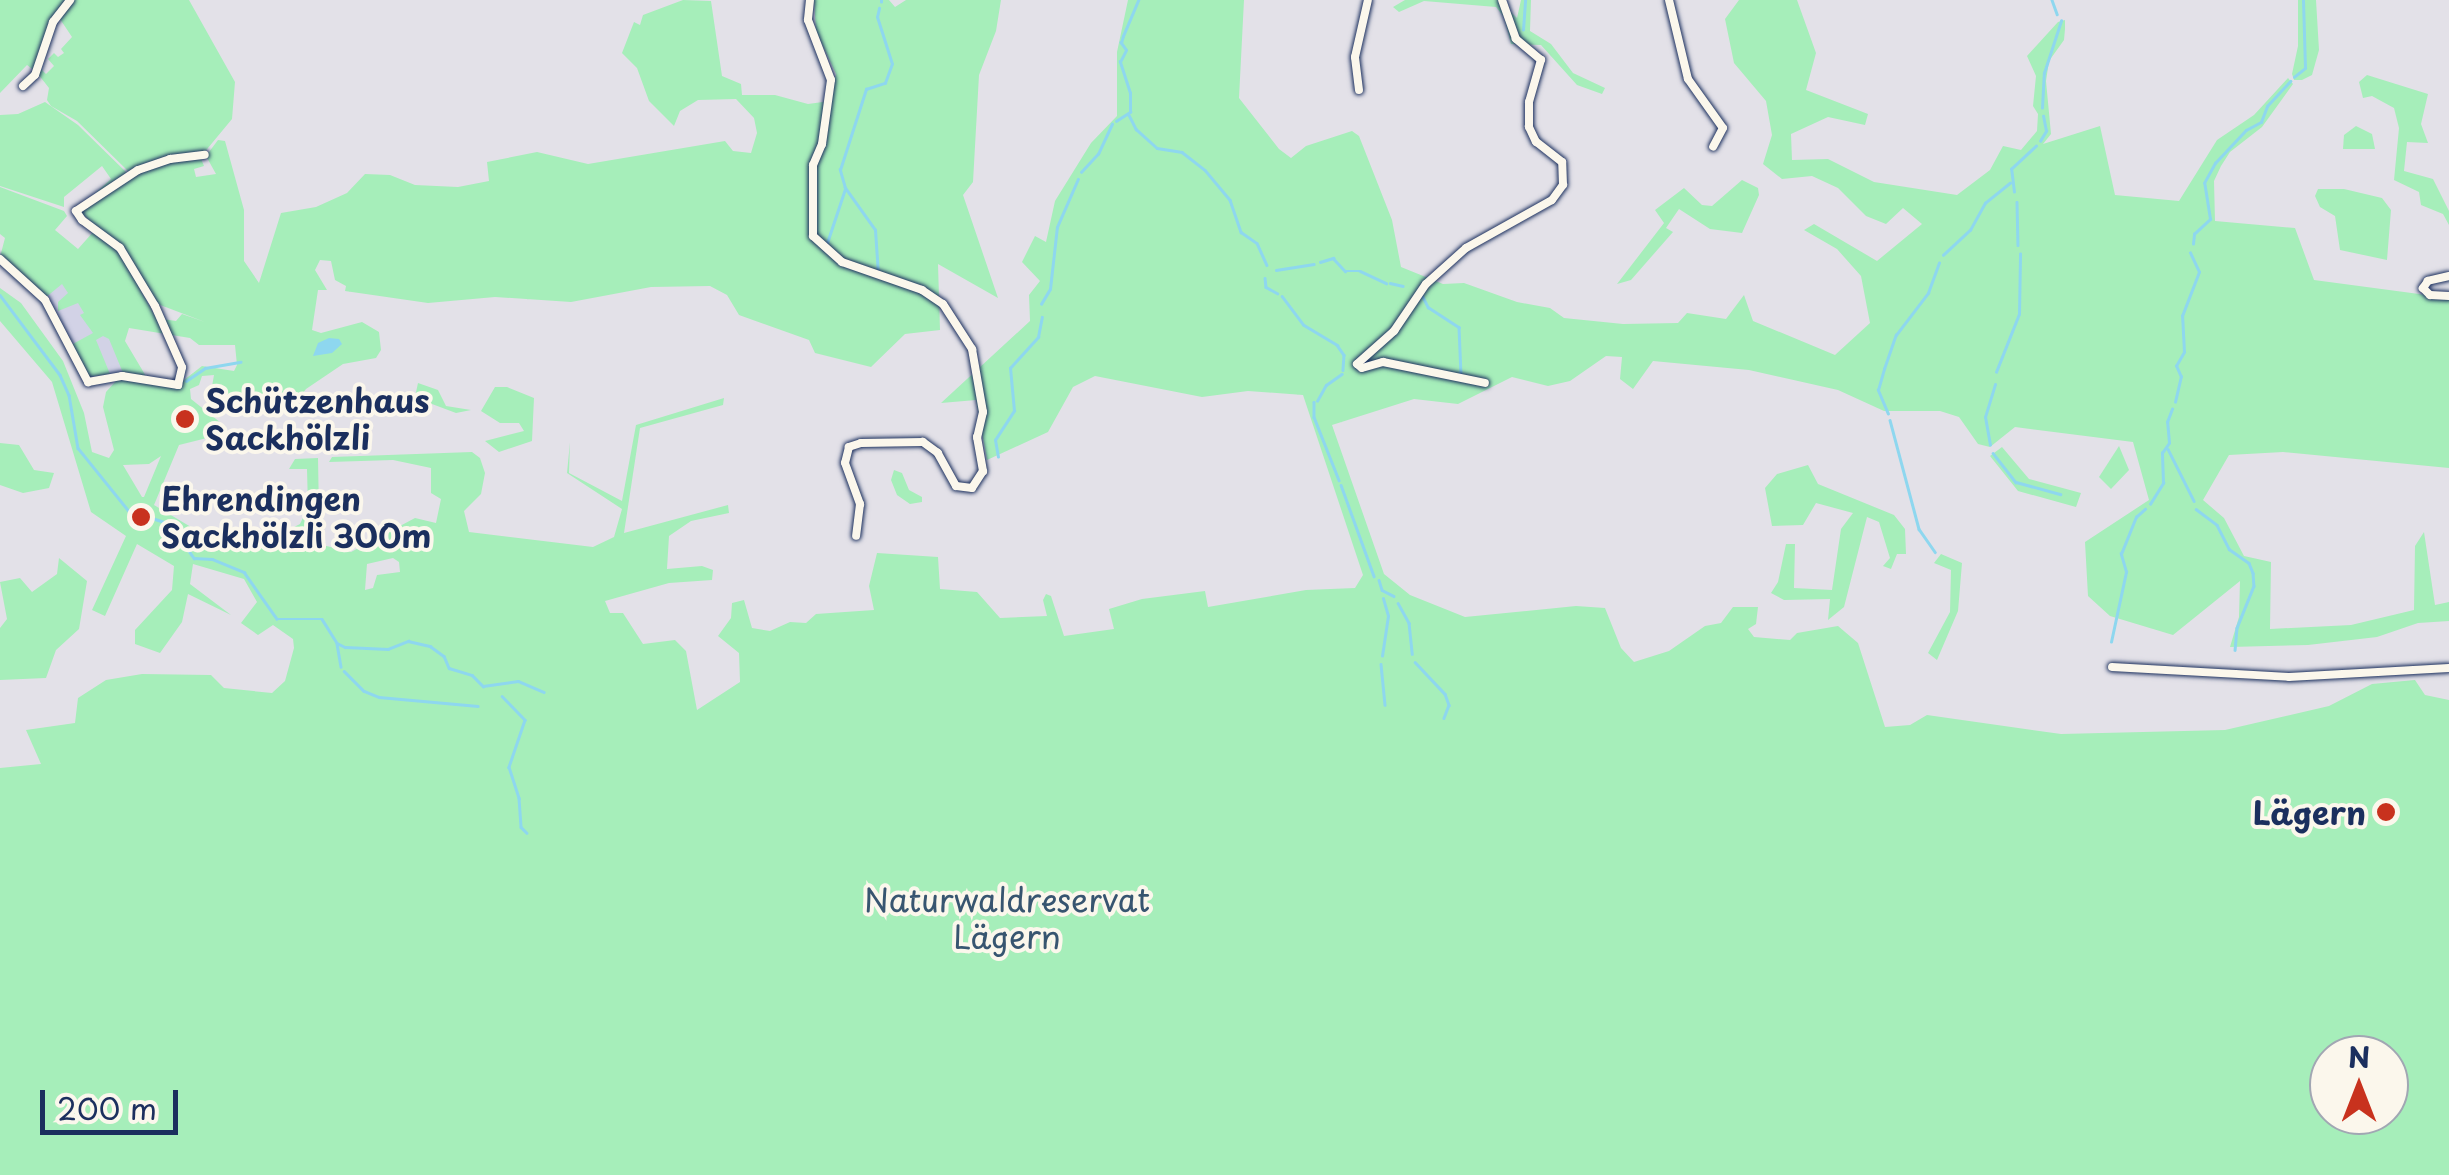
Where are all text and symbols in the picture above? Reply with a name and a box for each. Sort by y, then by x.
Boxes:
place label: Schützenhaus Sackhölzli [205,382,430,457]
marker: Schützenhaus Sackhölzli [174,408,196,430]
place label: Ehrendingen Sackhölzli 300m [161,480,435,555]
marker: Ehrendingen Sackhölzli 300m [130,506,152,528]
place label: Lägern [2253,793,2366,831]
marker: Lägern [2375,801,2397,823]
park label: Naturwaldreservat Lägern [864,881,1150,956]
north arrow [2309,1035,2409,1135]
text: N [2348,1035,2370,1078]
scale bar [45,1070,182,1132]
text: 200 m [57,1085,157,1130]

